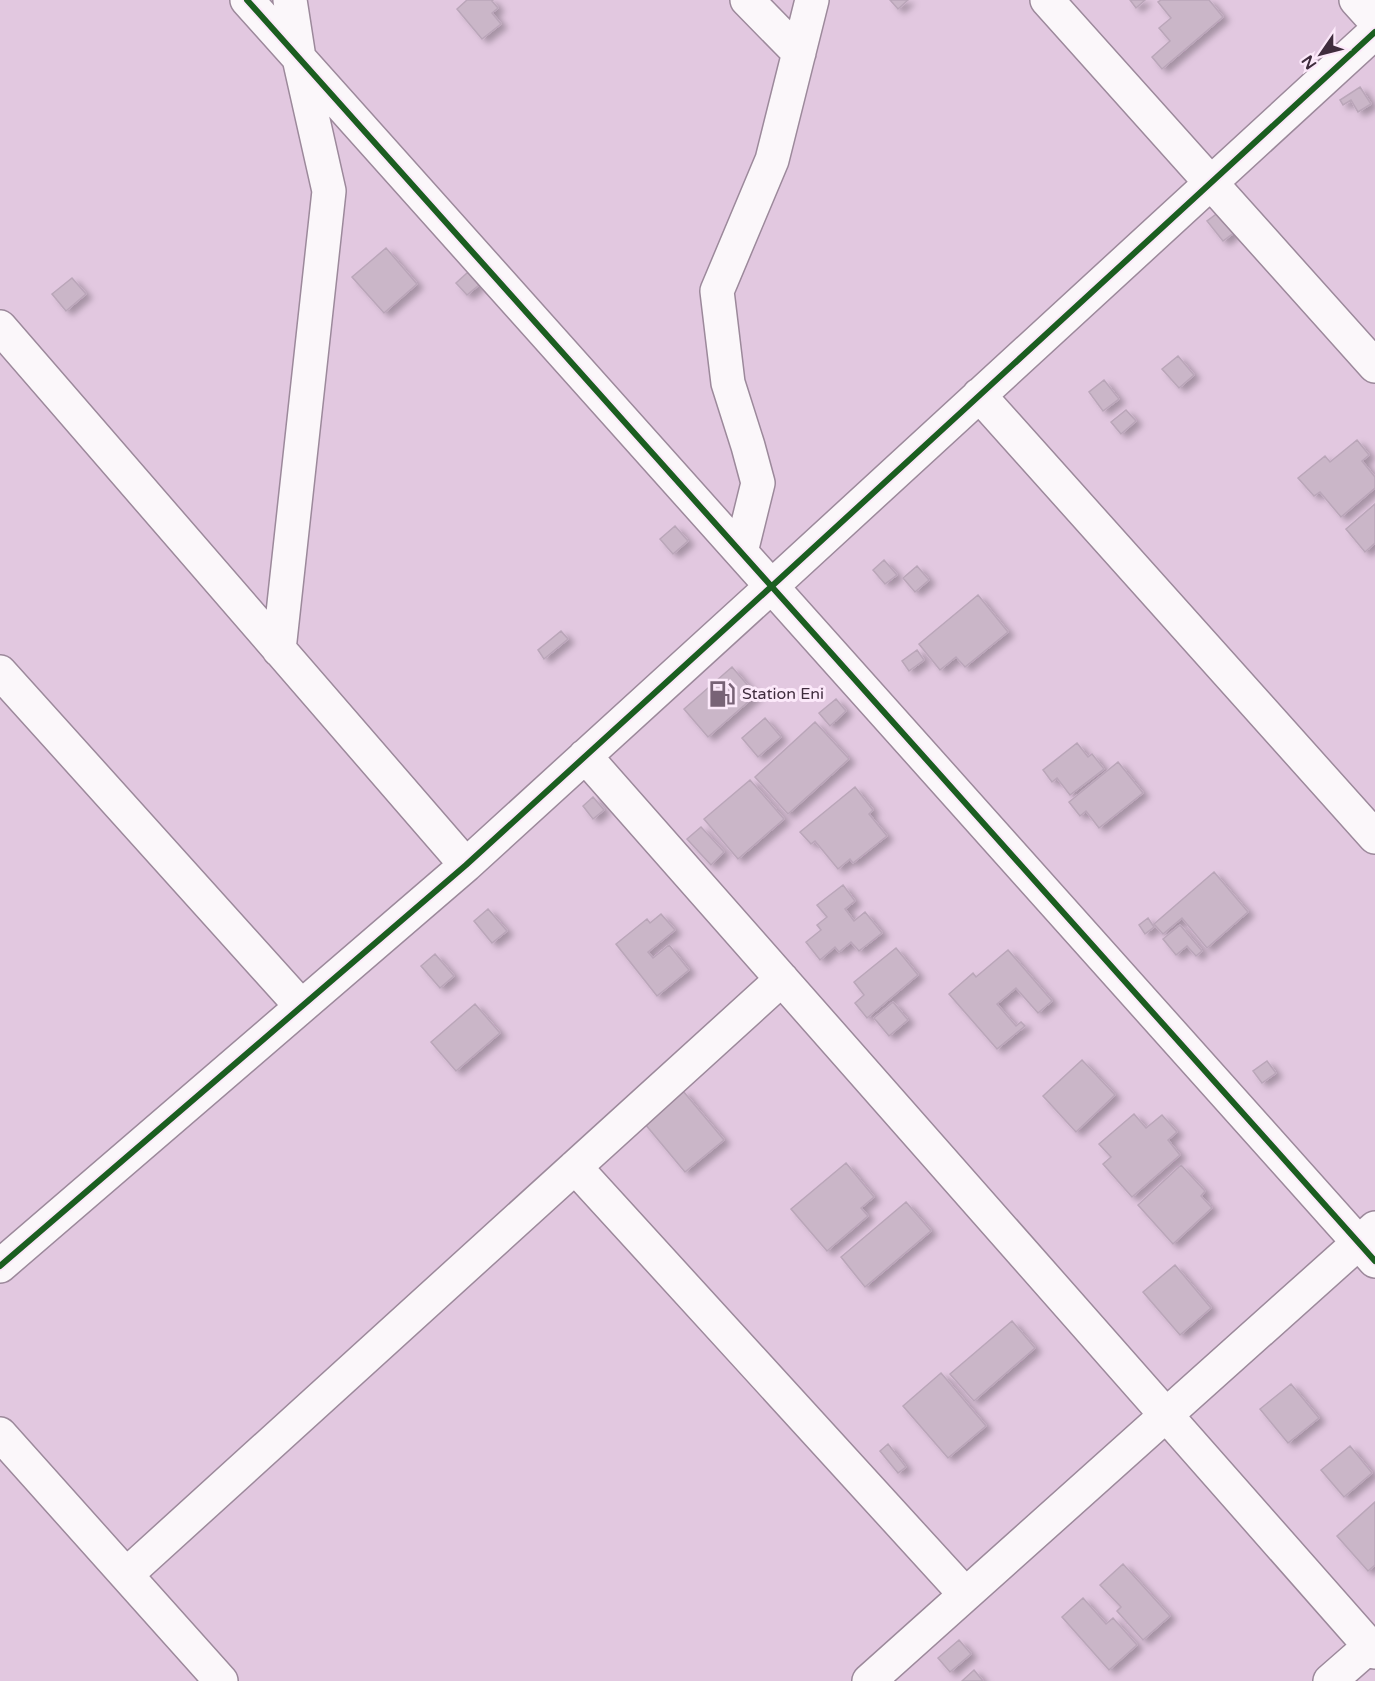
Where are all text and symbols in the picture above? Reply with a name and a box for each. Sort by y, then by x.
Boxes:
north arrow [1291,24,1351,84]
text: N [1298,51,1321,73]
fuel station icon: Station Eni [707,679,737,709]
place label: Station Eni [742,684,824,704]

